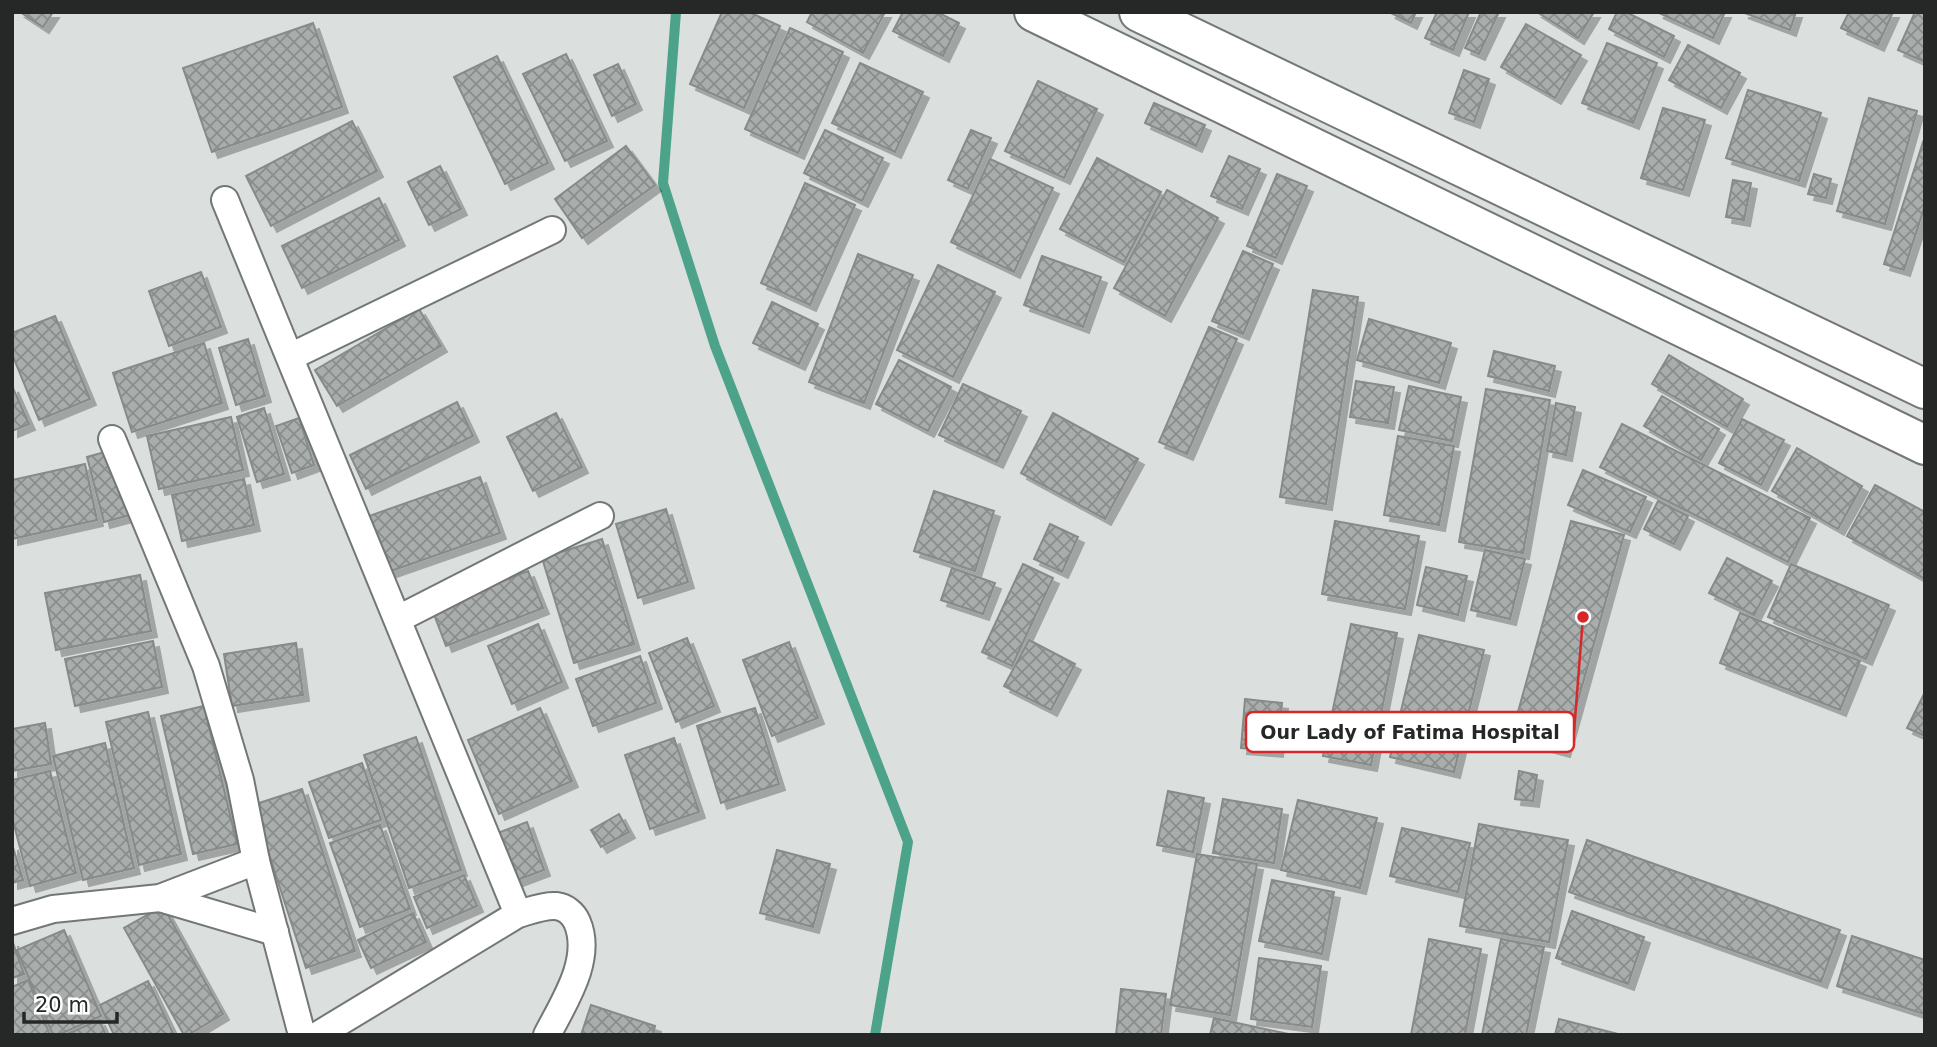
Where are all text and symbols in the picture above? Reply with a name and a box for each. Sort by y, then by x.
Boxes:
callout: Our Lady of Fatima Hospital [1246,712,1574,752]
text: Our Lady of Fatima Hospital [1260,721,1560,743]
scale bar [24,981,117,1025]
text: 20 m [35,993,89,1017]

